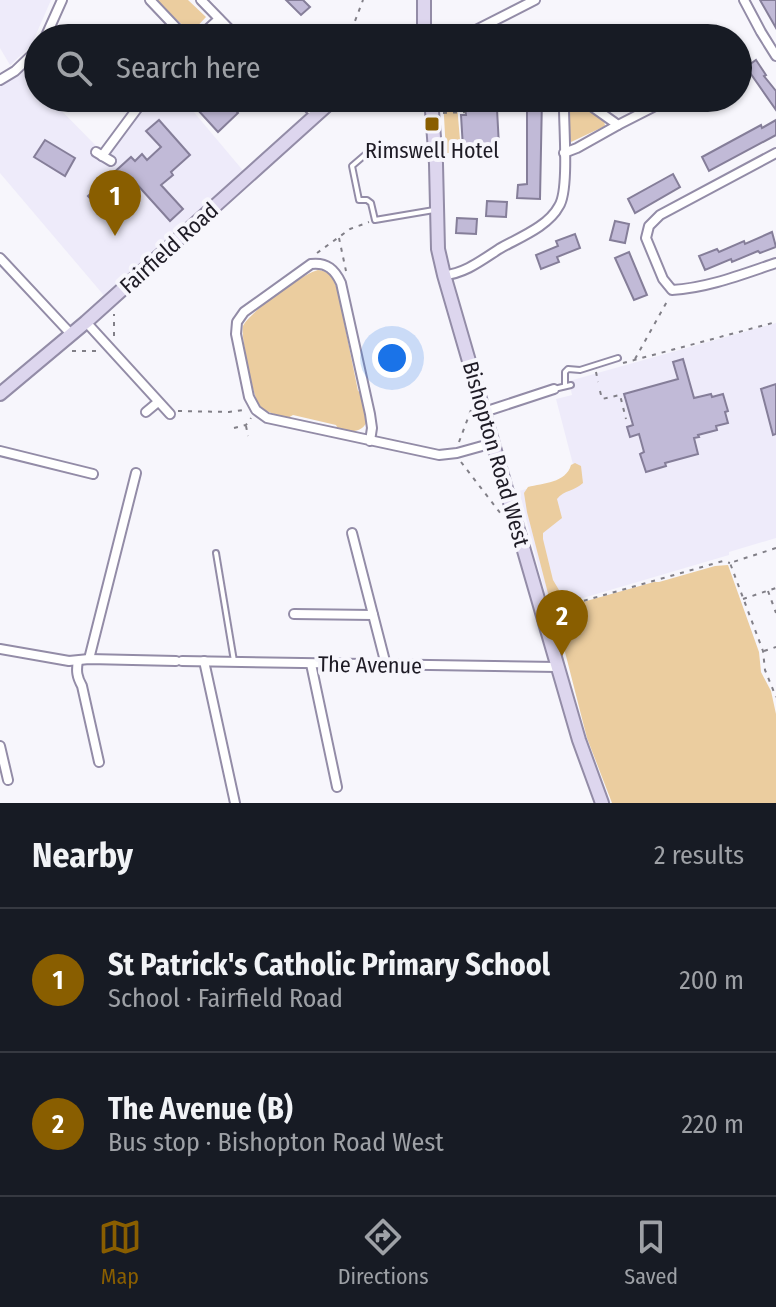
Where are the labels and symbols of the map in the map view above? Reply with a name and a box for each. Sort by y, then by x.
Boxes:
marker: Rimswell Hotel [423,115,441,133]
place label: Rimswell Hotel [365,137,499,164]
pin: 1 [89,170,141,236]
street label: Fairfield Road [114,197,224,299]
your location [372,338,412,378]
street label: Bishopton Road West [457,358,536,551]
pin: 2 [536,590,588,656]
street label: The Avenue [318,651,422,679]

